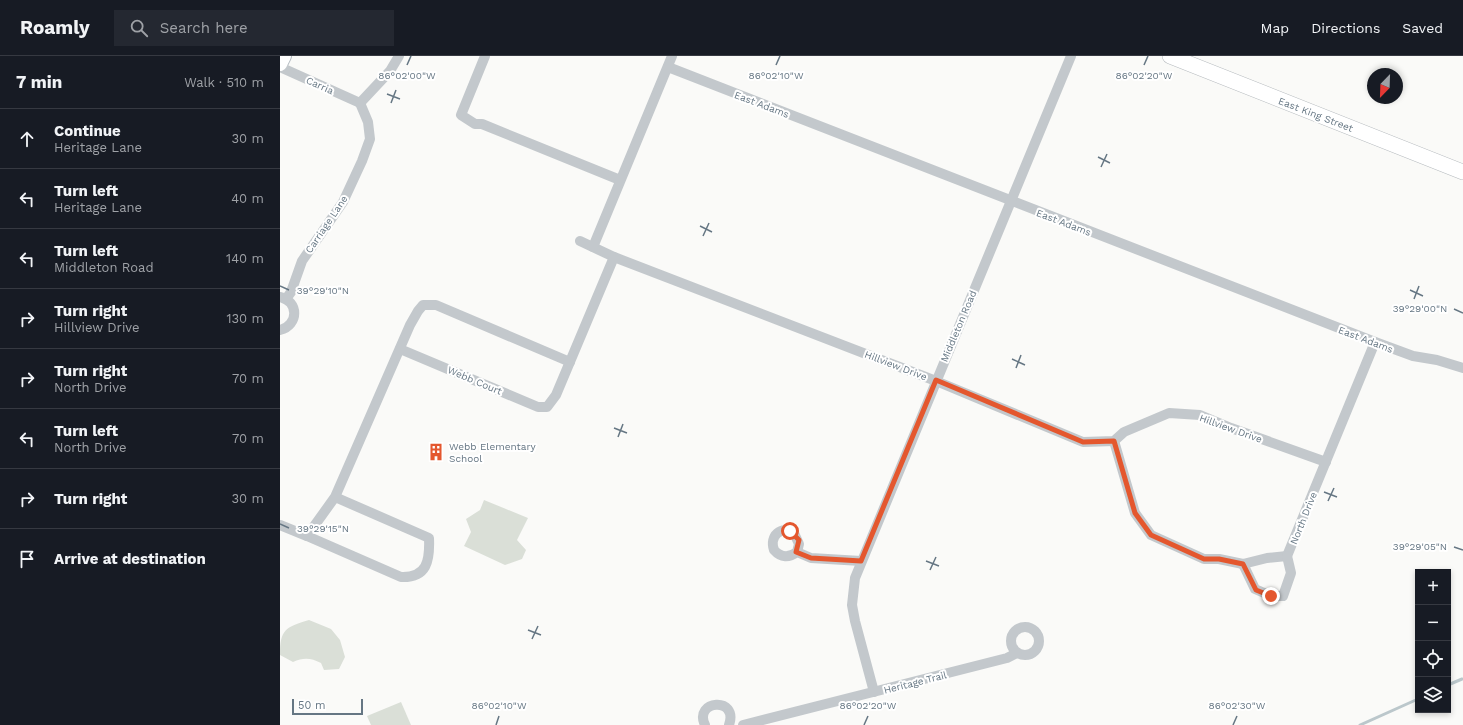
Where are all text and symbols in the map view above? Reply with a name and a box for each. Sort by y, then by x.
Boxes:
search box [114,10,394,46]
text: Roamly [20,16,90,39]
icon: search [128,17,150,39]
text: Search here [160,19,248,37]
text: Map [1261,20,1289,36]
text: Directions [1311,20,1380,36]
text: Saved [1402,20,1443,36]
north arrow [1367,68,1403,104]
text: 86°02'00"W [378,70,436,81]
text: 86°02'10"W [749,70,804,81]
text: 86°02'20"W [1116,70,1173,81]
text: 7 min [16,72,62,92]
text: Walk · 510 m [184,75,264,90]
street label: Carria [304,75,336,97]
street label: East Adams [733,89,791,120]
street label: East King Street [1277,95,1355,134]
text: Continue [54,122,121,140]
icon: ahead [16,128,38,150]
text: 30 m [232,131,264,146]
text: Heritage Lane [54,140,142,155]
text: Turn left [54,182,118,200]
icon: left [16,188,38,210]
text: 40 m [231,191,264,206]
street label: Carriage Lane [303,193,350,255]
text: Heritage Lane [54,200,142,215]
street label: East Adams [1035,207,1093,238]
text: Turn left [54,242,118,260]
icon: left [16,248,38,270]
text: 140 m [226,251,264,266]
text: Middleton Road [54,260,154,275]
text: 39°29'10"N [297,285,349,296]
street label: Middleton Road [938,289,978,364]
text: Turn right [54,302,127,320]
text: 39°29'00"N [1393,303,1447,314]
icon: right [16,308,38,330]
text: 130 m [226,311,264,326]
text: Hillview Drive [54,320,140,335]
street label: East Adams [1337,324,1395,355]
street label: Hillview Drive [863,349,929,382]
text: Turn right [54,362,127,380]
street label: Webb Court [446,364,504,397]
icon: right [16,368,38,390]
text: 70 m [232,371,264,386]
text: North Drive [54,380,126,395]
street label: Hillview Drive [1198,412,1264,445]
text: Turn left [54,422,118,440]
icon: left [16,428,38,450]
text: 70 m [232,431,264,446]
text: North Drive [54,440,126,455]
place label: Webb Elementary School [449,441,537,464]
building icon: Webb Elementary School [426,442,446,462]
icon: right [16,488,38,510]
text: Turn right [54,490,127,508]
street label: North Drive [1288,490,1319,546]
text: 30 m [232,491,264,506]
route start [781,522,799,540]
text: 39°29'15"N [297,523,349,534]
text: 39°29'05"N [1393,541,1447,552]
icon: arrive [16,548,38,570]
text: Arrive at destination [54,550,206,568]
map controls [1415,569,1451,713]
button: + [1415,569,1451,605]
route end [1262,587,1280,605]
button: − [1415,605,1451,641]
button: locate [1415,641,1451,677]
street label: Heritage Trail [882,669,948,696]
button: layers [1415,677,1451,713]
scale bar [292,697,363,716]
text: 50 m [298,699,325,712]
text: 86°02'10"W [472,700,527,711]
text: 86°02'20"W [840,700,897,711]
text: 86°02'30"W [1209,700,1266,711]

